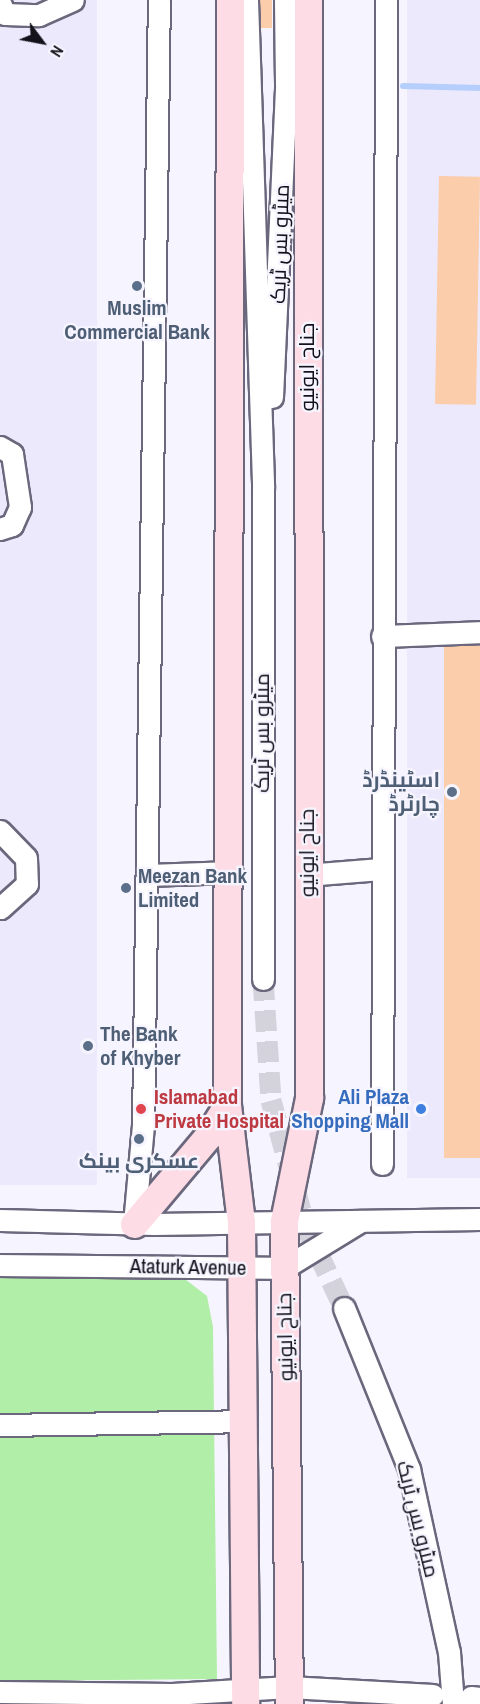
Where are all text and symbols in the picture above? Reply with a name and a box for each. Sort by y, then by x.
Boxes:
north arrow [12,12,72,72]
text: N [45,42,69,61]
street label: میٹرو بس ٹریک [265,184,295,304]
marker: Muslim Commercial Bank [130,279,144,293]
place label: Muslim Commercial Bank [64,295,210,345]
street label: جناح ایونیو [294,323,320,411]
street label: میٹرو بس ٹریک [249,673,275,793]
place label: اسٹینڈرڈ چارٹرڈ [362,767,440,817]
marker: اسٹینڈرڈ چارٹرڈ [445,785,459,799]
street label: جناح ایونیو [294,809,320,897]
place label: Meezan Bank Limited [138,863,247,913]
marker: Meezan Bank Limited [119,881,133,895]
place label: The Bank of Khyber [100,1021,180,1071]
marker: The Bank of Khyber [81,1039,95,1053]
place label: Islamabad Private Hospital [154,1084,284,1134]
place label: Ali Plaza Shopping Mall [291,1084,409,1134]
marker: Islamabad Private Hospital [132,1100,150,1118]
marker: Ali Plaza Shopping Mall [414,1102,428,1116]
marker: عسکری بینک [132,1132,146,1146]
place label: عسکری بینک [79,1148,199,1174]
street label: Ataturk Avenue [129,1253,247,1281]
street label: جناح ایونیو [272,1293,298,1381]
street label: میٹرو بس ٹریک [391,1458,445,1580]

